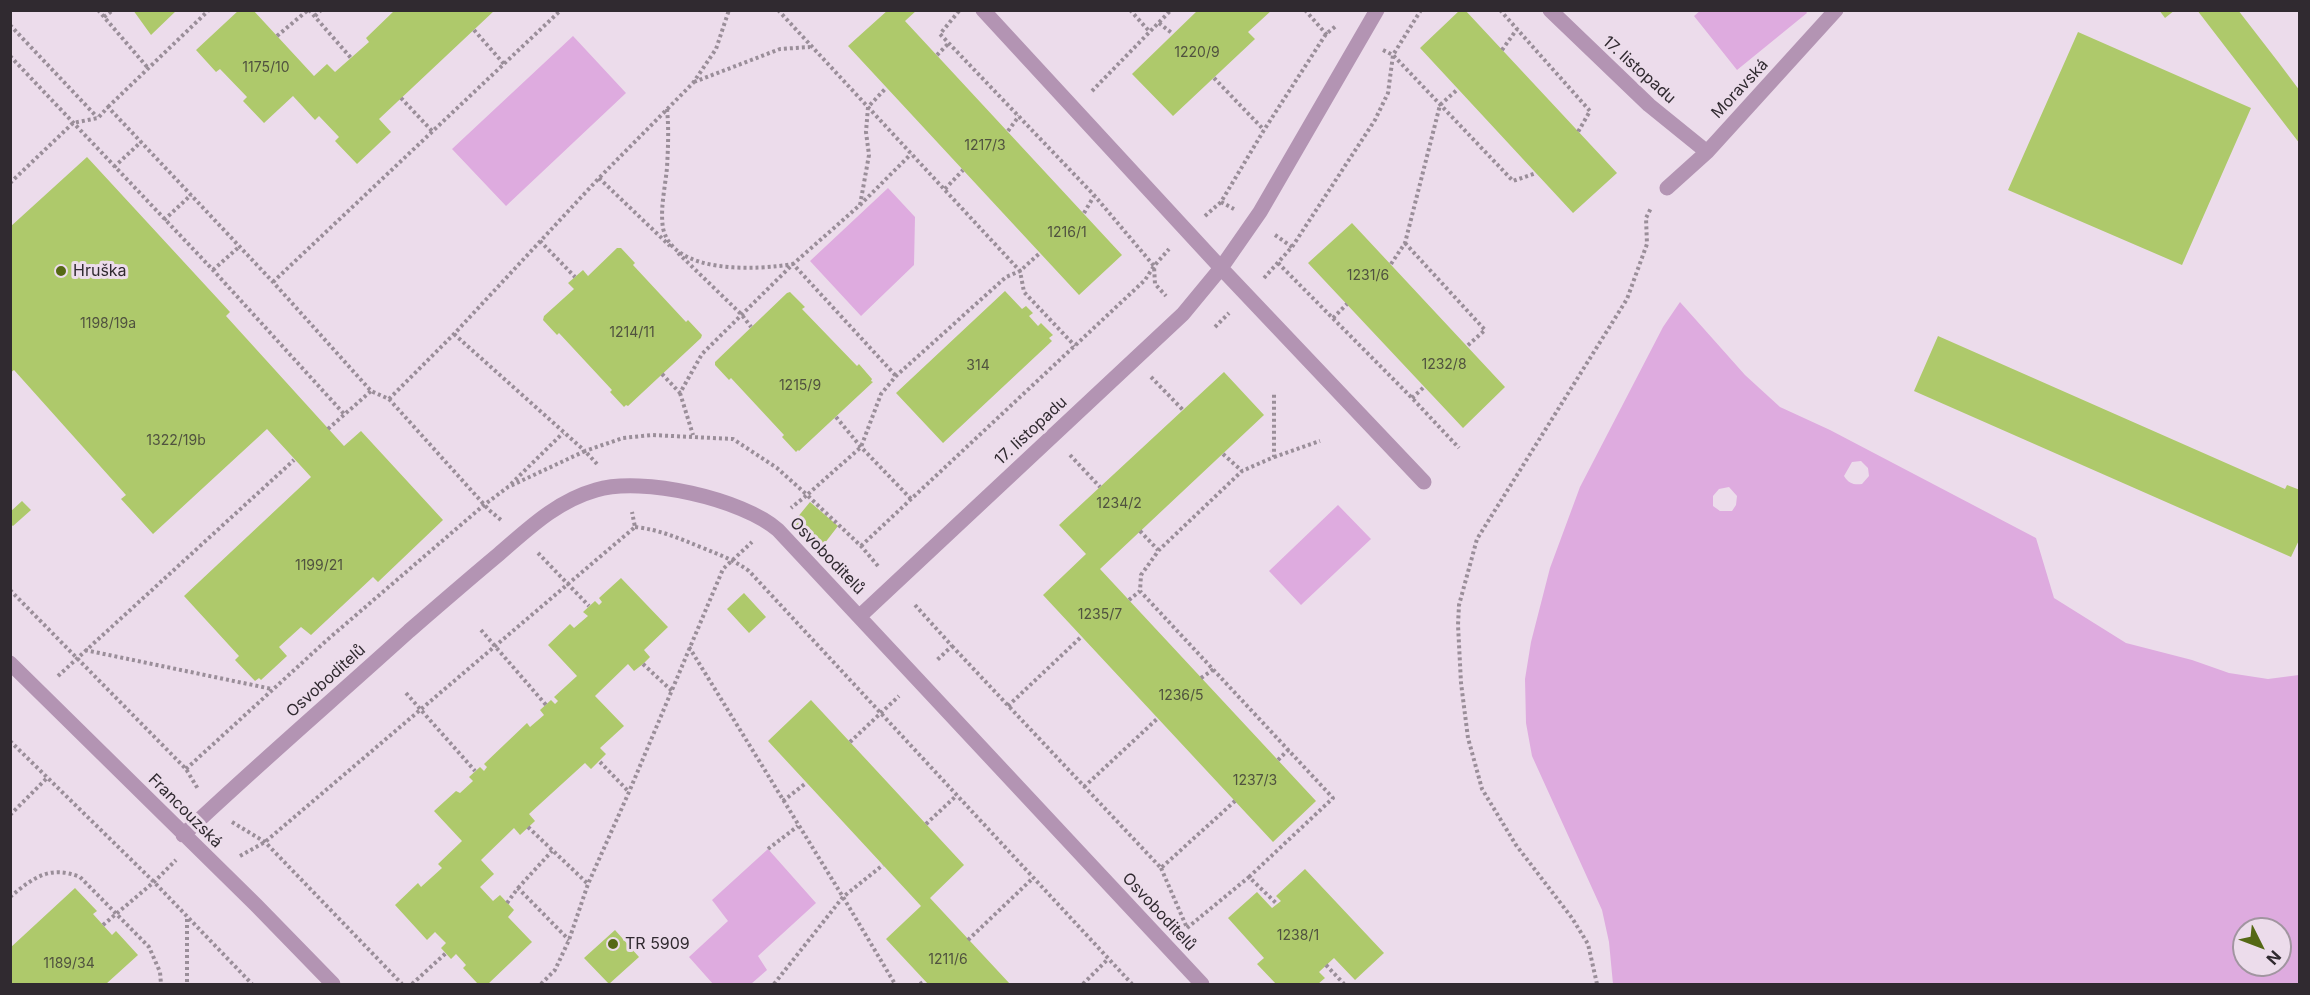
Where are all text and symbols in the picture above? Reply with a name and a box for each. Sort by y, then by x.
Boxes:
street label: 17. listopadu [1598,32,1680,108]
house number: 1220/9 [1174,45,1220,61]
street label: Moravská [1708,55,1772,123]
house number: 1175/10 [242,60,290,76]
house number: 1217/3 [964,138,1006,154]
house number: 1216/1 [1047,225,1087,241]
place label: Hruška [73,261,127,281]
marker: Hruška [54,264,68,278]
house number: 1231/6 [1347,268,1389,284]
house number: 1198/19a [80,316,136,332]
house number: 1214/11 [609,325,655,341]
house number: 1232/8 [1421,357,1467,373]
house number: 314 [966,358,990,374]
house number: 1215/9 [779,378,821,394]
street label: 17. listopadu [991,393,1071,469]
house number: 1322/19b [146,433,206,449]
house number: 1234/2 [1096,496,1142,512]
street label: Osvoboditelů [785,513,869,599]
house number: 1199/21 [295,558,343,574]
house number: 1235/7 [1078,607,1122,623]
street label: Osvoboditelů [283,640,369,722]
house number: 1236/5 [1158,688,1204,704]
street label: Francouzská [144,770,226,852]
house number: 1237/3 [1233,773,1277,789]
street label: Osvoboditelů [1118,869,1200,955]
north arrow [2232,917,2292,977]
house number: 1238/1 [1277,928,1319,944]
place label: TR 5909 [625,934,690,954]
marker: TR 5909 [606,937,620,951]
text: N [2262,946,2285,969]
house number: 1211/6 [928,952,968,968]
house number: 1189/34 [43,956,95,972]

